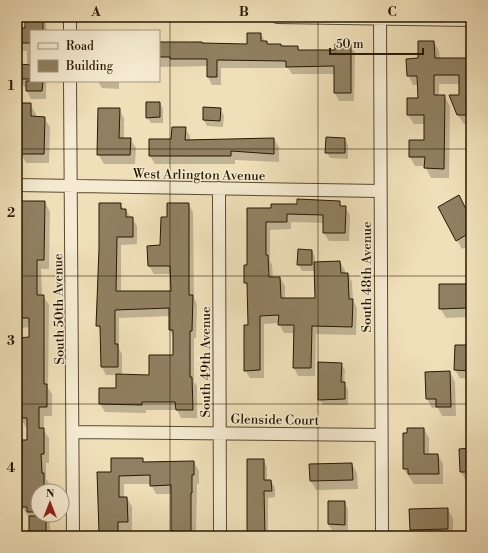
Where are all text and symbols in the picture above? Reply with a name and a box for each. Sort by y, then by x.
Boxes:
text: A [90,4,101,20]
text: B [239,4,249,20]
text: C [387,4,397,20]
legend [30,30,160,82]
scale bar [330,30,423,56]
text: 50 m [336,37,364,52]
text: Road [66,39,94,54]
text: Building [65,59,114,74]
text: 1 [8,78,15,94]
street label: West Arlington Avenue [132,166,266,184]
text: 2 [7,205,15,221]
street label: South 48th Avenue [359,221,375,333]
street label: South 50th Avenue [50,253,68,365]
street label: South 49th Avenue [198,306,214,418]
text: 3 [7,333,15,349]
street label: Glenside Court [231,411,320,429]
text: 4 [7,460,16,476]
north arrow [30,483,70,523]
text: N [46,487,55,501]

